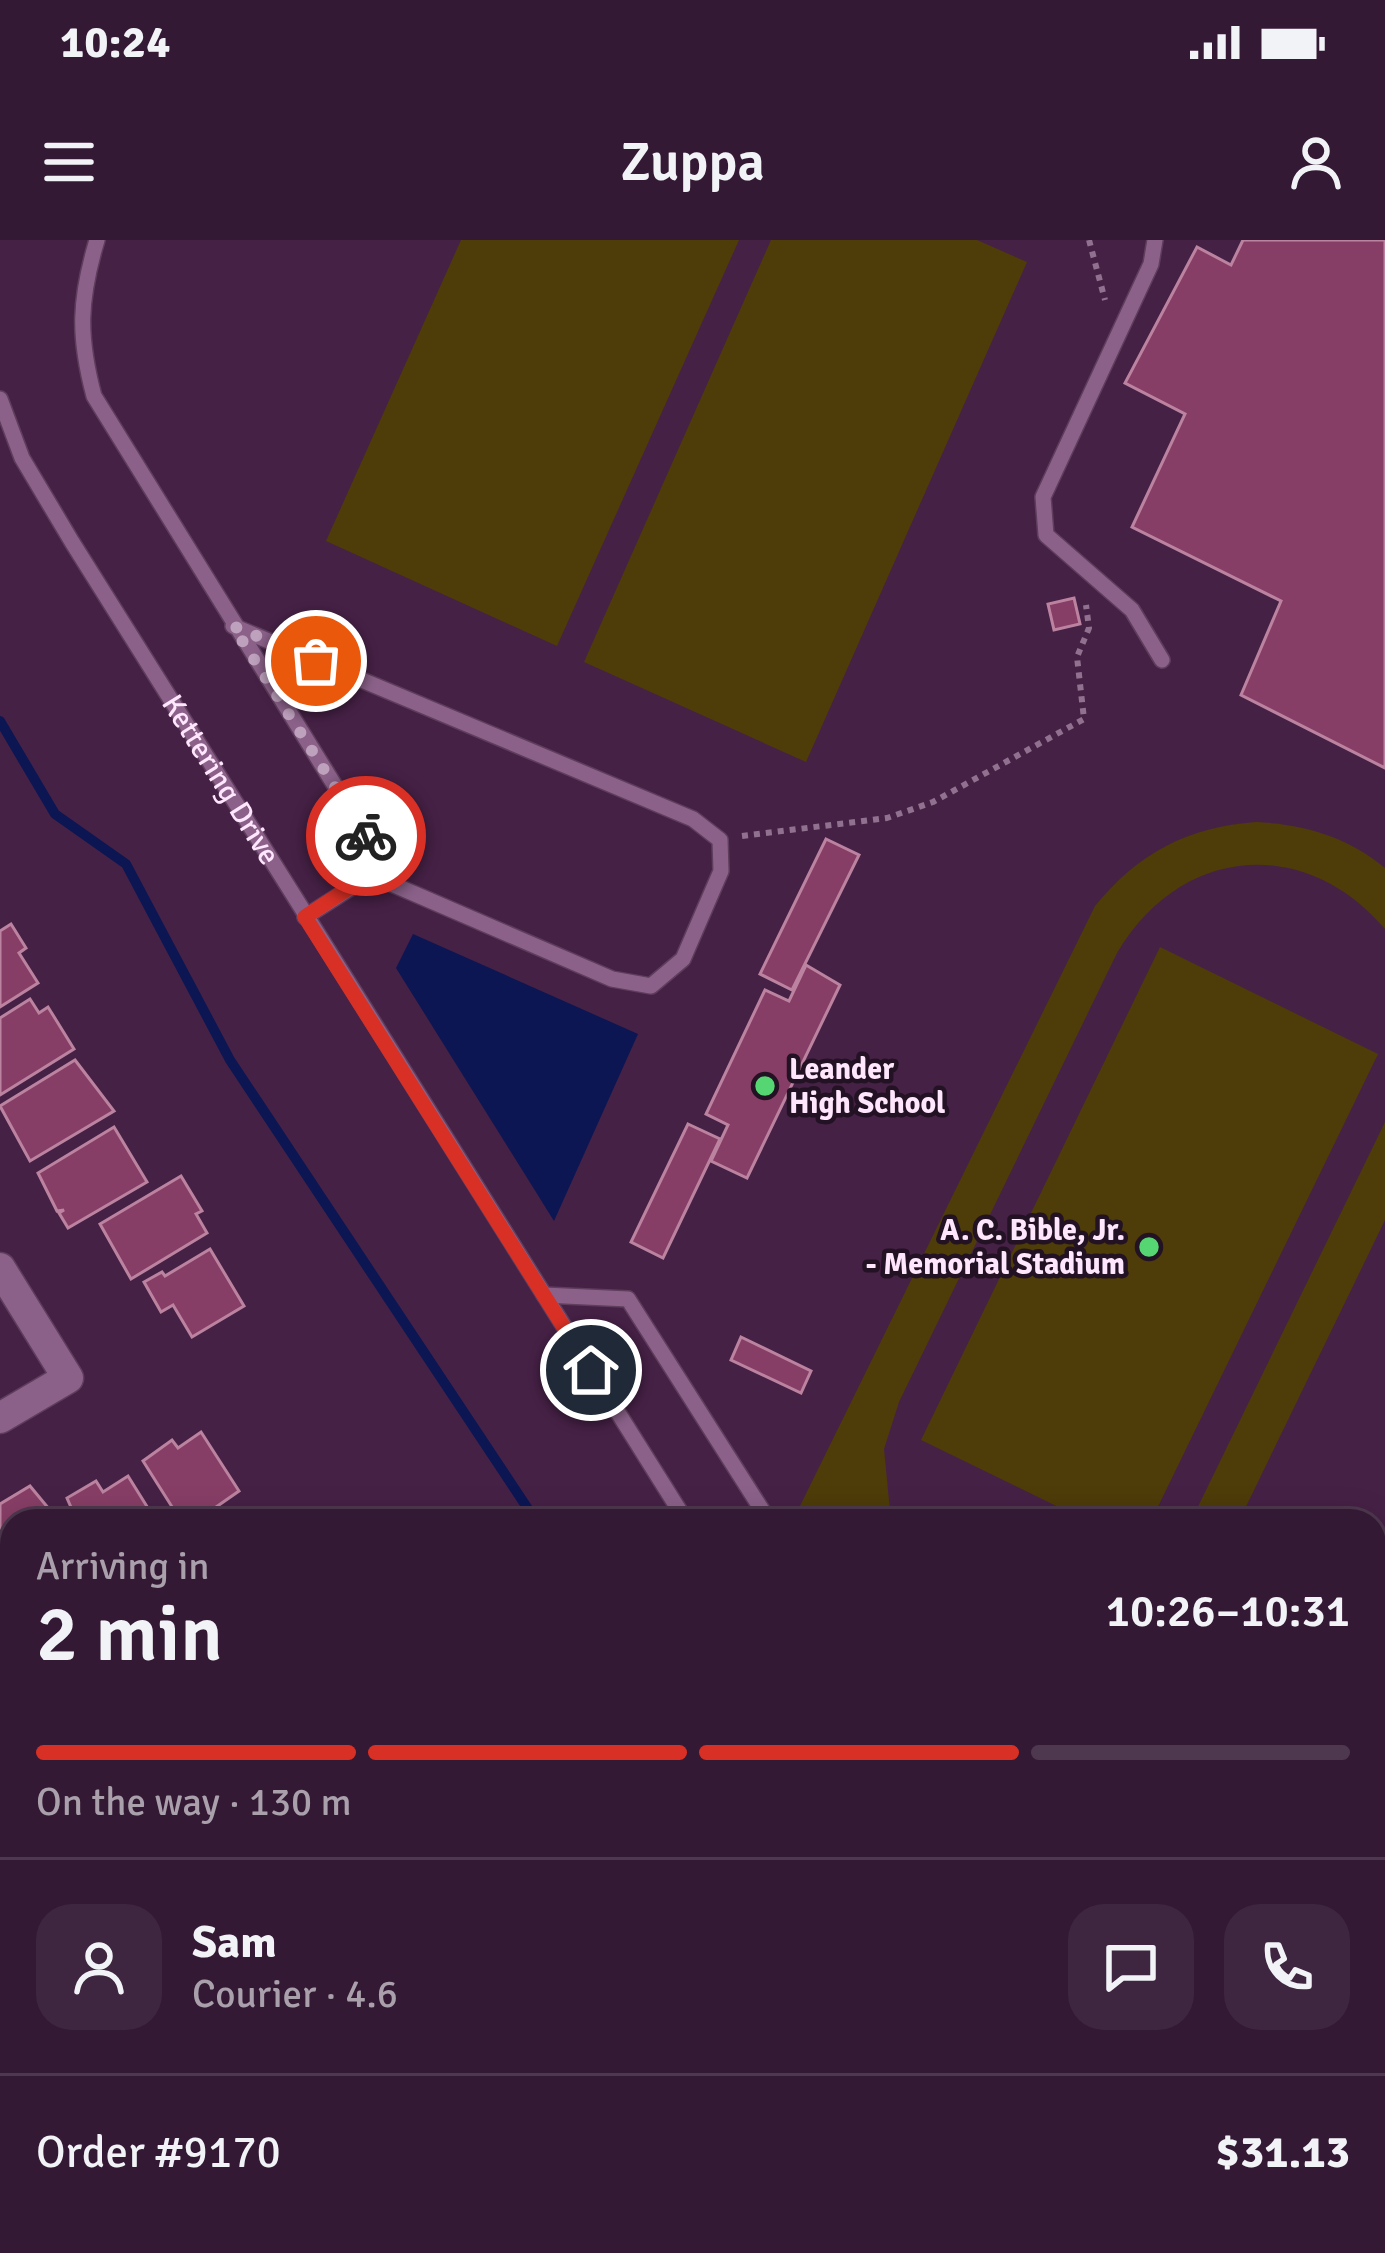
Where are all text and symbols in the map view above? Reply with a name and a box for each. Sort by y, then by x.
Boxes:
text: 10:24 [60,15,170,70]
icon: menu [36,129,102,195]
text: Zuppa [620,129,765,196]
icon: person [1283,129,1349,195]
pin [265,610,367,712]
icon: bag [283,628,349,694]
street label: Kettering Drive [154,688,288,871]
courier [306,776,426,896]
icon: bike [333,803,399,869]
place label: Leander High School [789,1051,945,1122]
marker: Leander High School [752,1073,778,1099]
place label: A. C. Bible, Jr. - Memorial Stadium [865,1212,1125,1283]
marker: A. C. Bible, Jr. - Memorial Stadium [1136,1234,1162,1260]
pin [540,1319,642,1421]
icon: home [558,1337,624,1403]
text: Arriving in [36,1542,210,1590]
text: 10:26–10:31 [1106,1584,1350,1639]
text: 2 min [36,1587,223,1683]
text: On the way · 130 m [36,1778,352,1826]
button: person [36,1904,162,2030]
button: chat [1068,1904,1194,2030]
button: phone [1224,1904,1350,2030]
text: Sam [192,1915,277,1970]
text: Courier · 4.6 [192,1970,398,2018]
text: Order #9170 [36,2125,281,2180]
text: $31.13 [1216,2125,1350,2180]

